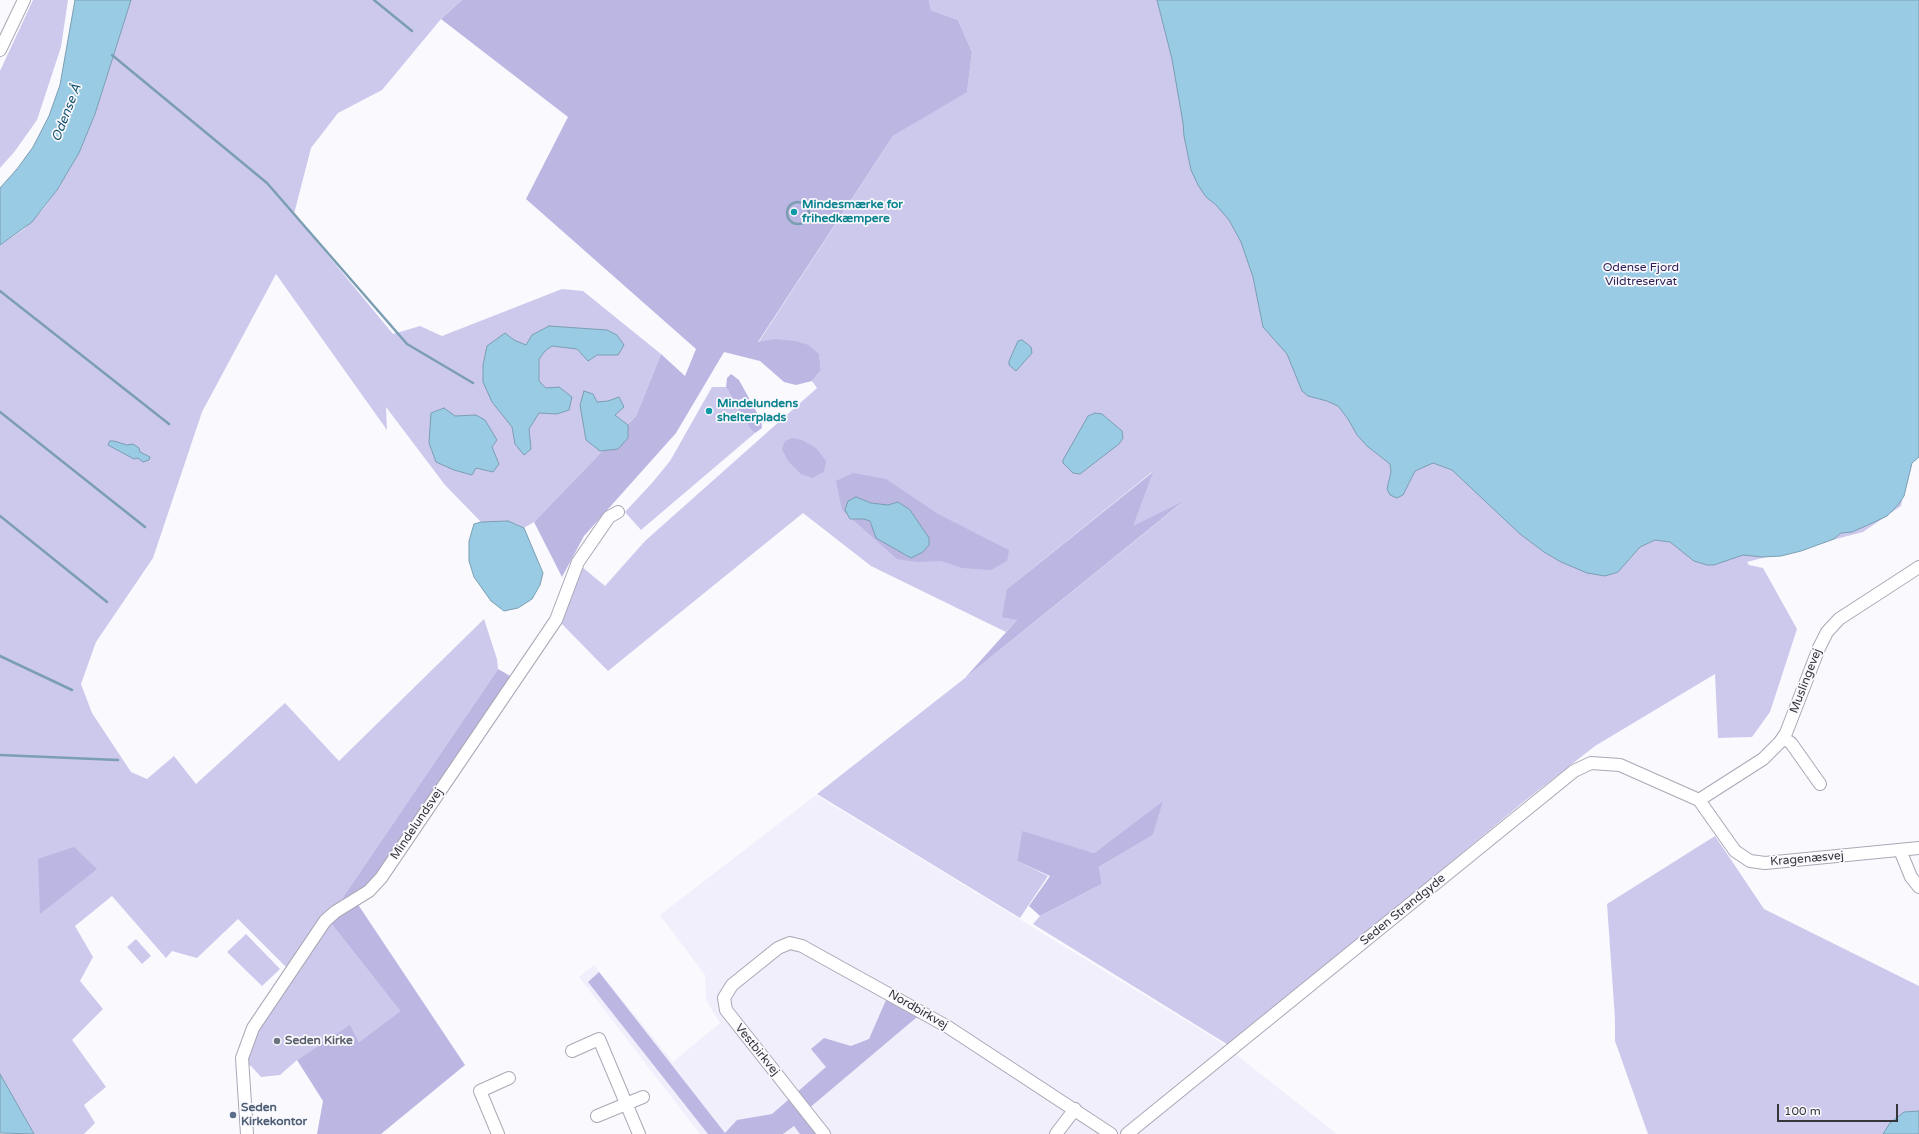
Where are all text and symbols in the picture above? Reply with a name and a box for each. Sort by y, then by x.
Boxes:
water label: Odense Å [49,82,85,144]
place label: Mindesmærke for frihedkæmpere [802,198,903,226]
marker: Mindesmærke for frihedkæmpere [789,207,799,217]
park label: Odense Fjord Vildtreservat [1603,261,1679,289]
place label: Mindelundens shelterplads [717,397,798,425]
marker: Mindelundens shelterplads [704,406,714,416]
street label: Muslingevej [1787,647,1825,715]
street label: Mindelundsvej [388,786,446,862]
street label: Kragenæsvej [1770,849,1844,869]
street label: Seden Strandgyde [1358,871,1448,949]
street label: Nordbirkvej [886,987,950,1033]
street label: Vestbirkvej [732,1021,782,1079]
place label: Seden Kirke [285,1034,353,1048]
marker: Seden Kirke [272,1036,282,1046]
scale bar [1779,1096,1900,1122]
place label: Seden Kirkekontor [241,1101,307,1129]
text: 100 m [1784,1104,1821,1118]
marker: Seden Kirkekontor [228,1110,238,1120]

